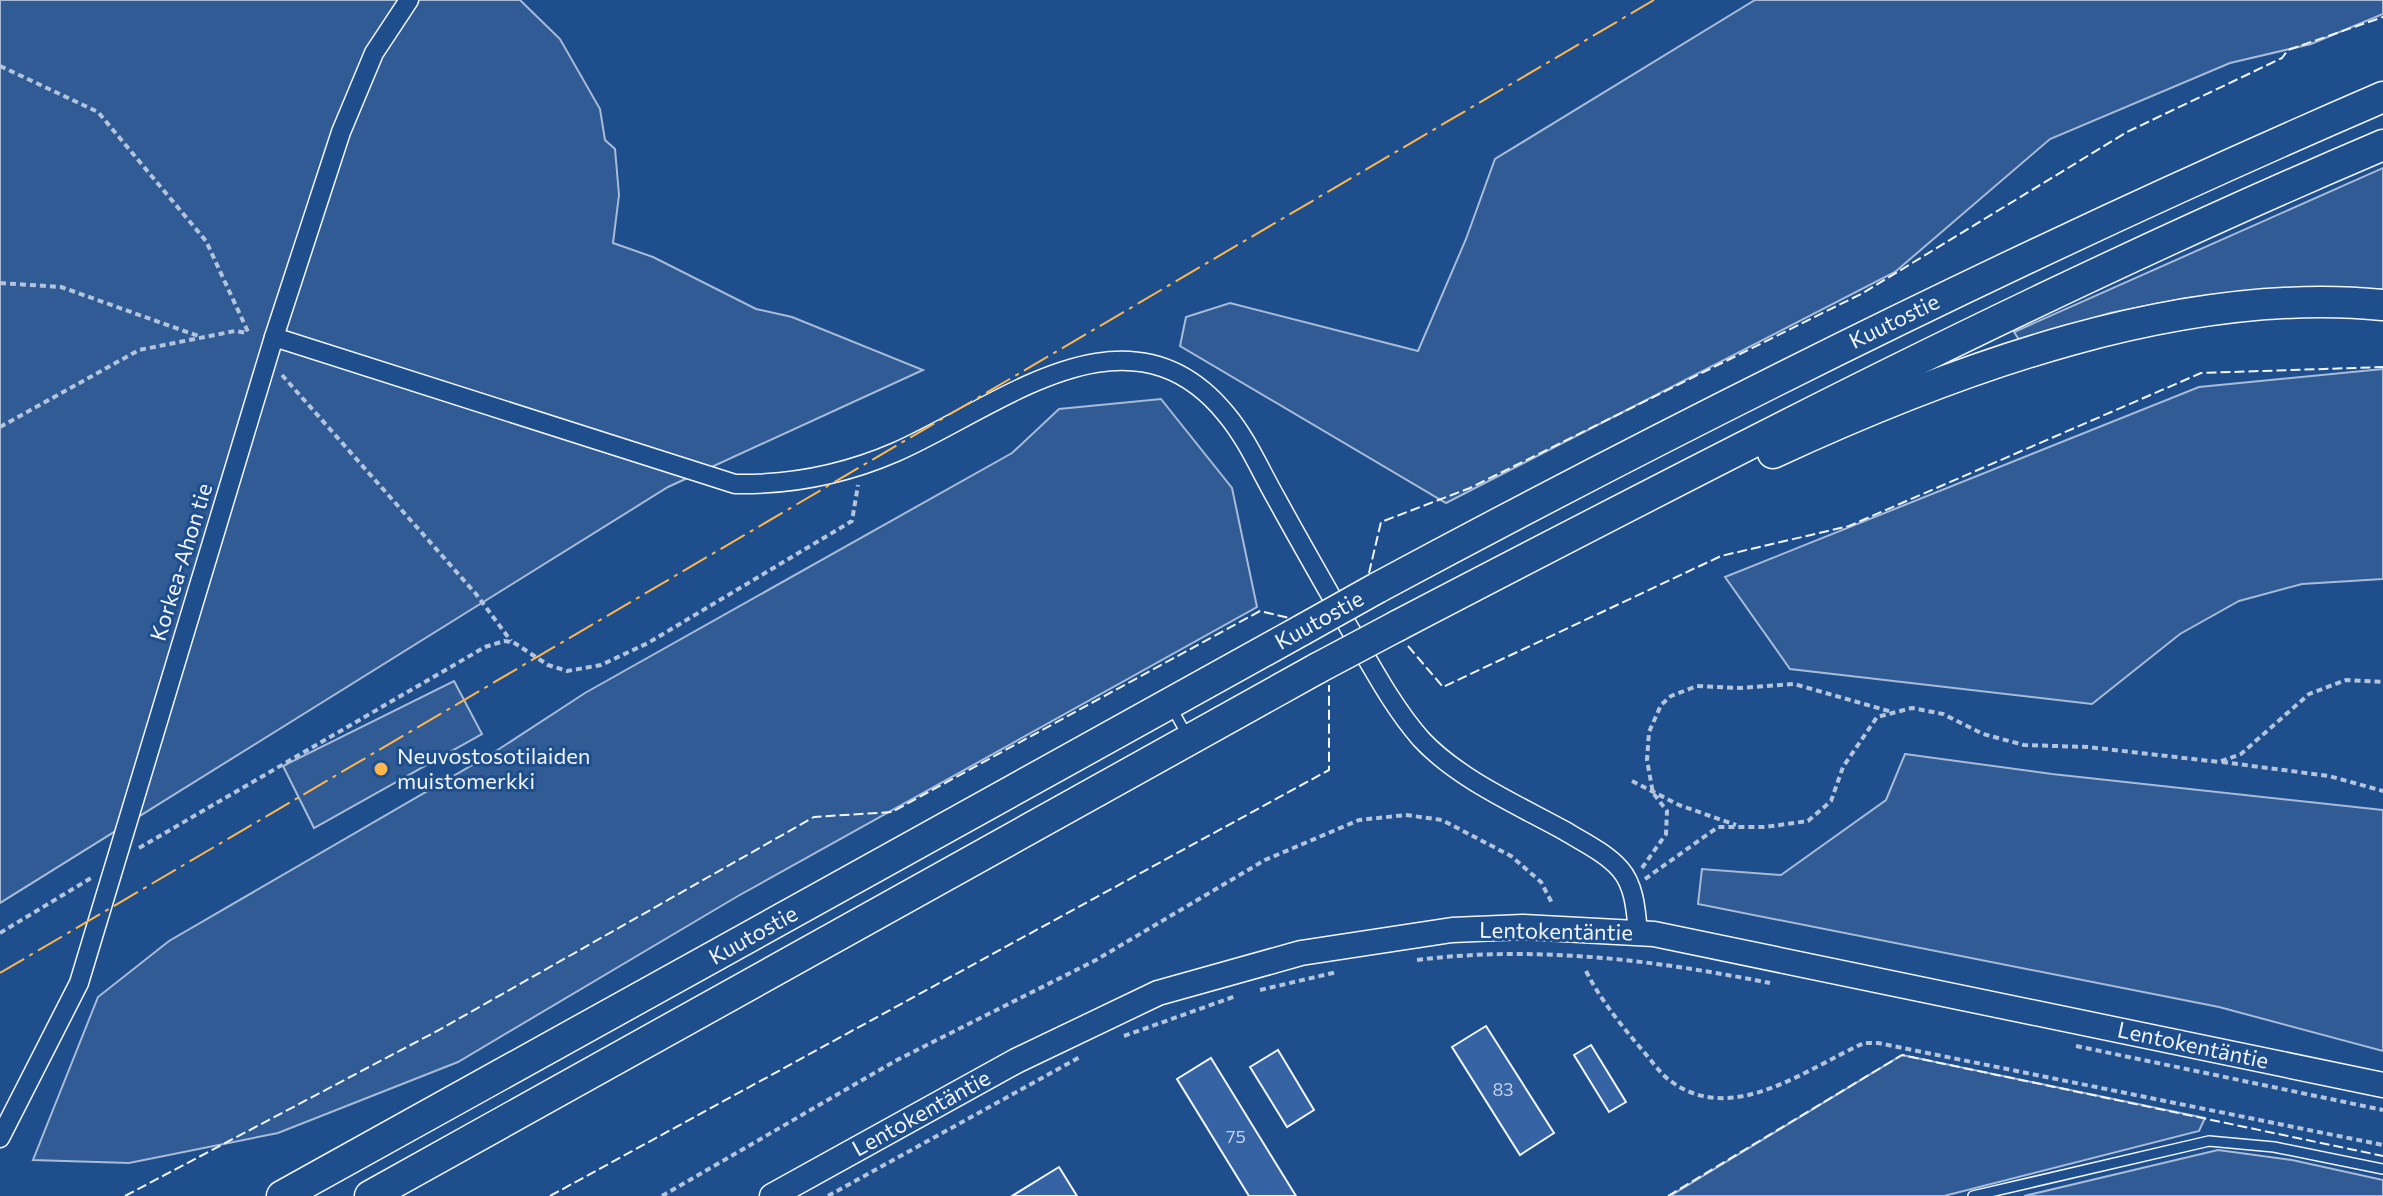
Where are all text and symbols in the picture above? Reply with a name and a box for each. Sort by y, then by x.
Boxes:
street label: Kuutostie [1844,287,1943,354]
street label: Korkea-Ahon tie [144,480,217,644]
street label: Kuutostie [1270,584,1368,655]
place label: Neuvostosotilaiden muistomerkki [397,742,590,794]
marker: Neuvostosotilaiden muistomerkki [372,760,390,778]
street label: Kuutostie [704,899,802,970]
street label: Lentokentäntie [1479,916,1633,945]
street label: Lentokentäntie [2115,1015,2271,1074]
street label: Lentokentäntie [847,1063,995,1162]
house number: 83 [1492,1078,1514,1100]
house number: 75 [1226,1125,1246,1147]

